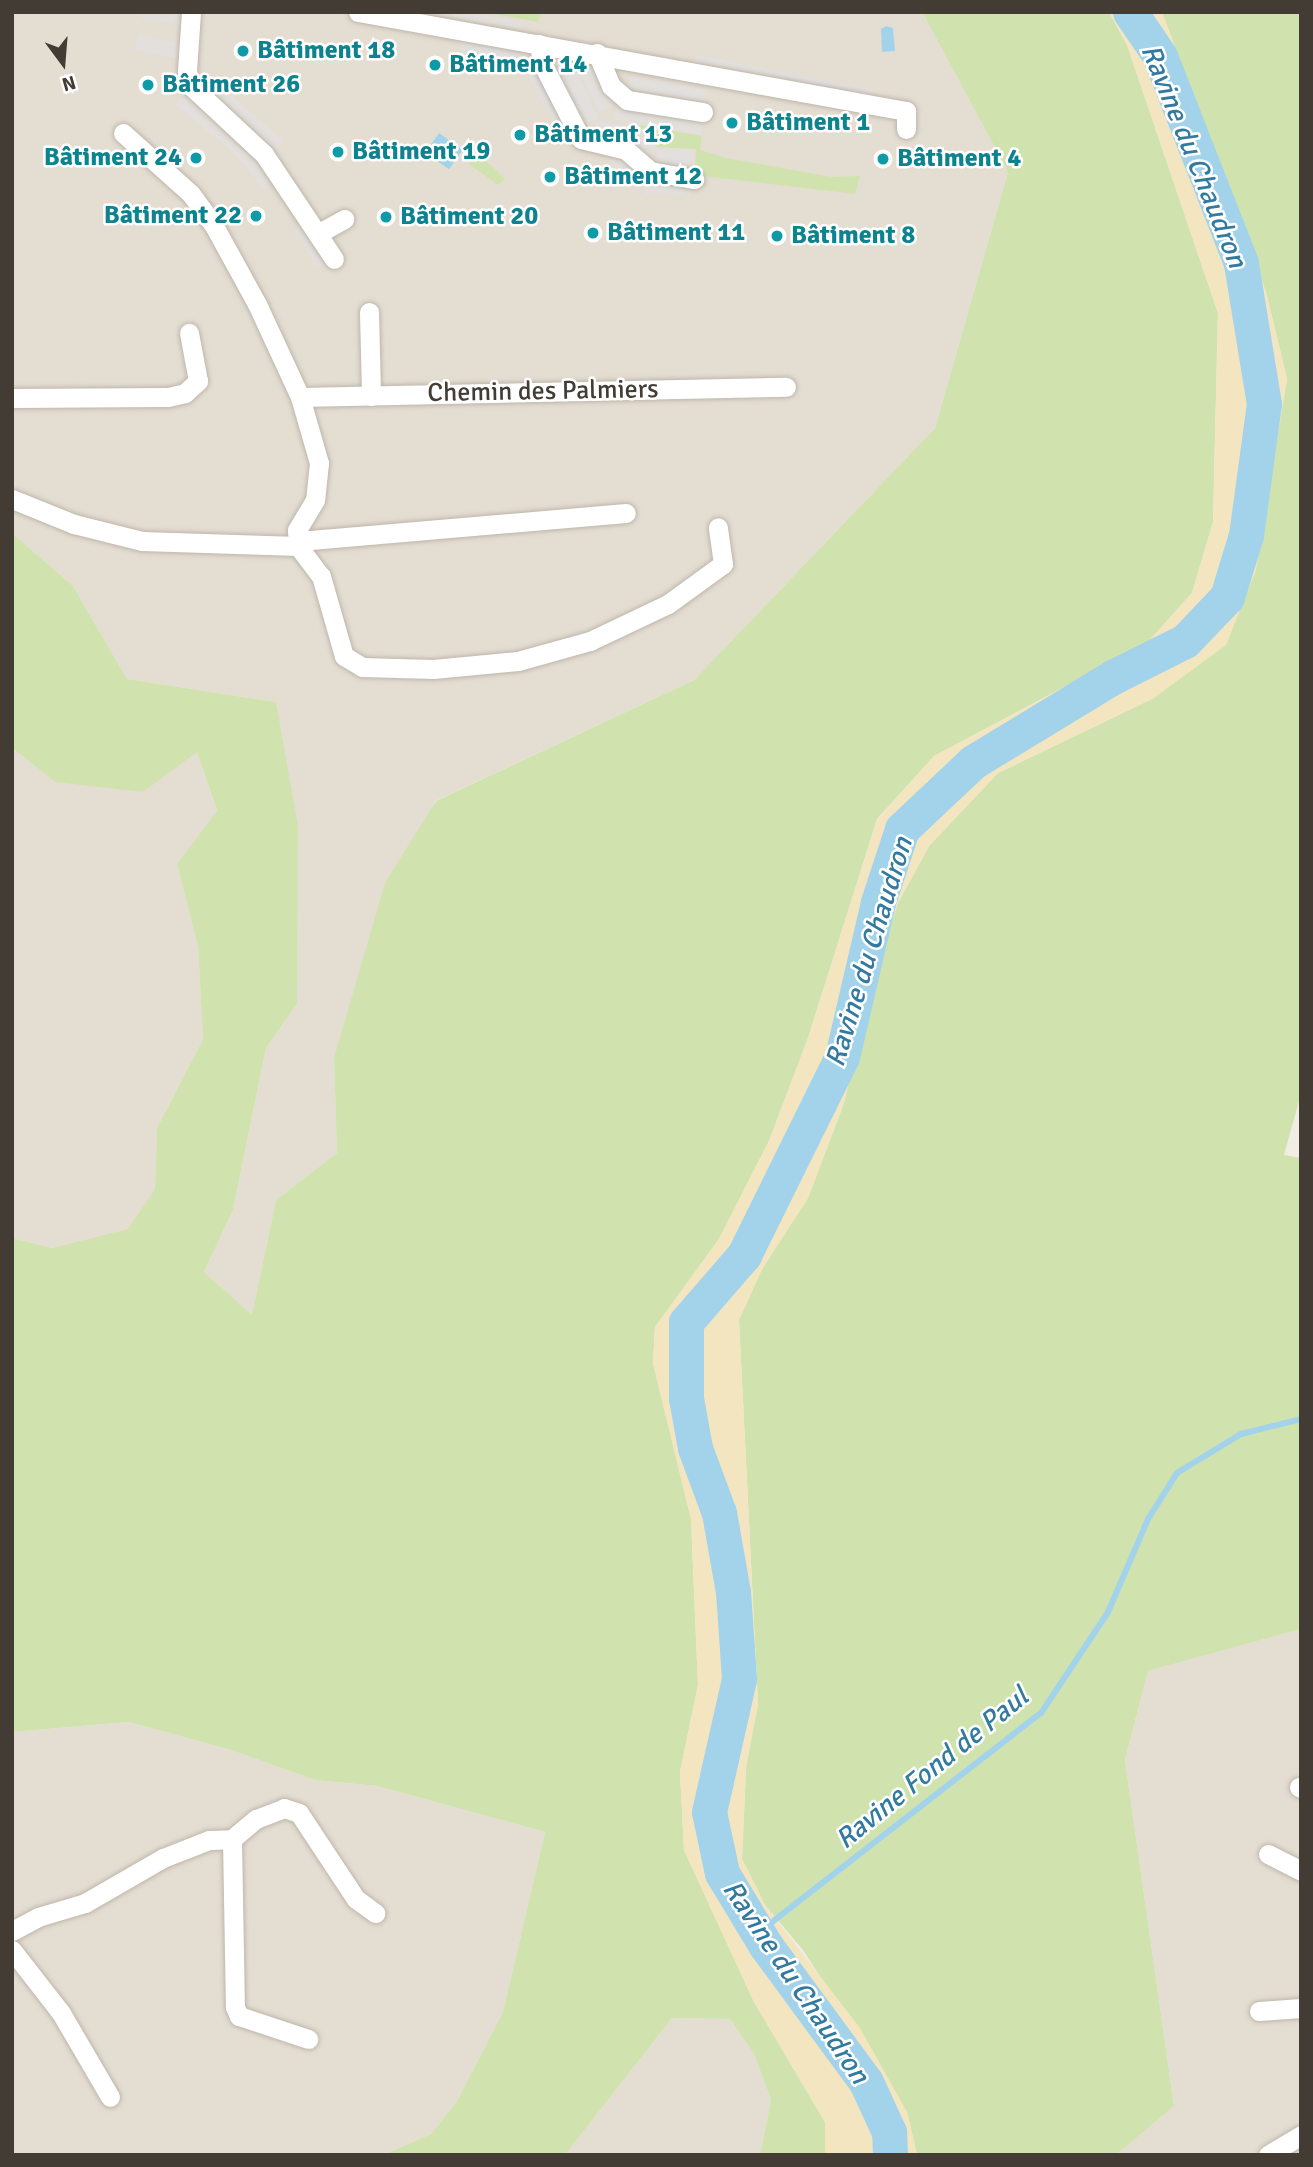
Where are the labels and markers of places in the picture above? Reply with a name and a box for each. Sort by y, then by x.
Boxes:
place label: Bâtiment 18 [257,35,395,67]
marker: Bâtiment 18 [235,43,251,59]
place label: Bâtiment 14 [449,49,587,81]
marker: Bâtiment 14 [427,57,443,73]
place label: Bâtiment 26 [162,69,300,101]
marker: Bâtiment 26 [140,77,156,93]
place label: Bâtiment 1 [746,107,870,139]
marker: Bâtiment 1 [724,115,740,131]
place label: Bâtiment 13 [534,119,672,151]
marker: Bâtiment 13 [512,127,528,143]
place label: Bâtiment 19 [352,136,490,168]
place label: Bâtiment 24 [44,142,182,174]
place label: Bâtiment 4 [897,143,1021,175]
marker: Bâtiment 19 [330,144,346,160]
marker: Bâtiment 24 [188,150,204,166]
marker: Bâtiment 4 [875,151,891,167]
place label: Bâtiment 12 [564,161,702,193]
marker: Bâtiment 12 [542,169,558,185]
place label: Bâtiment 22 [104,200,242,232]
place label: Bâtiment 20 [400,201,538,233]
marker: Bâtiment 22 [248,208,264,224]
marker: Bâtiment 20 [378,209,394,225]
place label: Bâtiment 11 [607,217,745,249]
place label: Bâtiment 8 [791,220,915,252]
marker: Bâtiment 11 [585,225,601,241]
marker: Bâtiment 8 [769,228,785,244]

